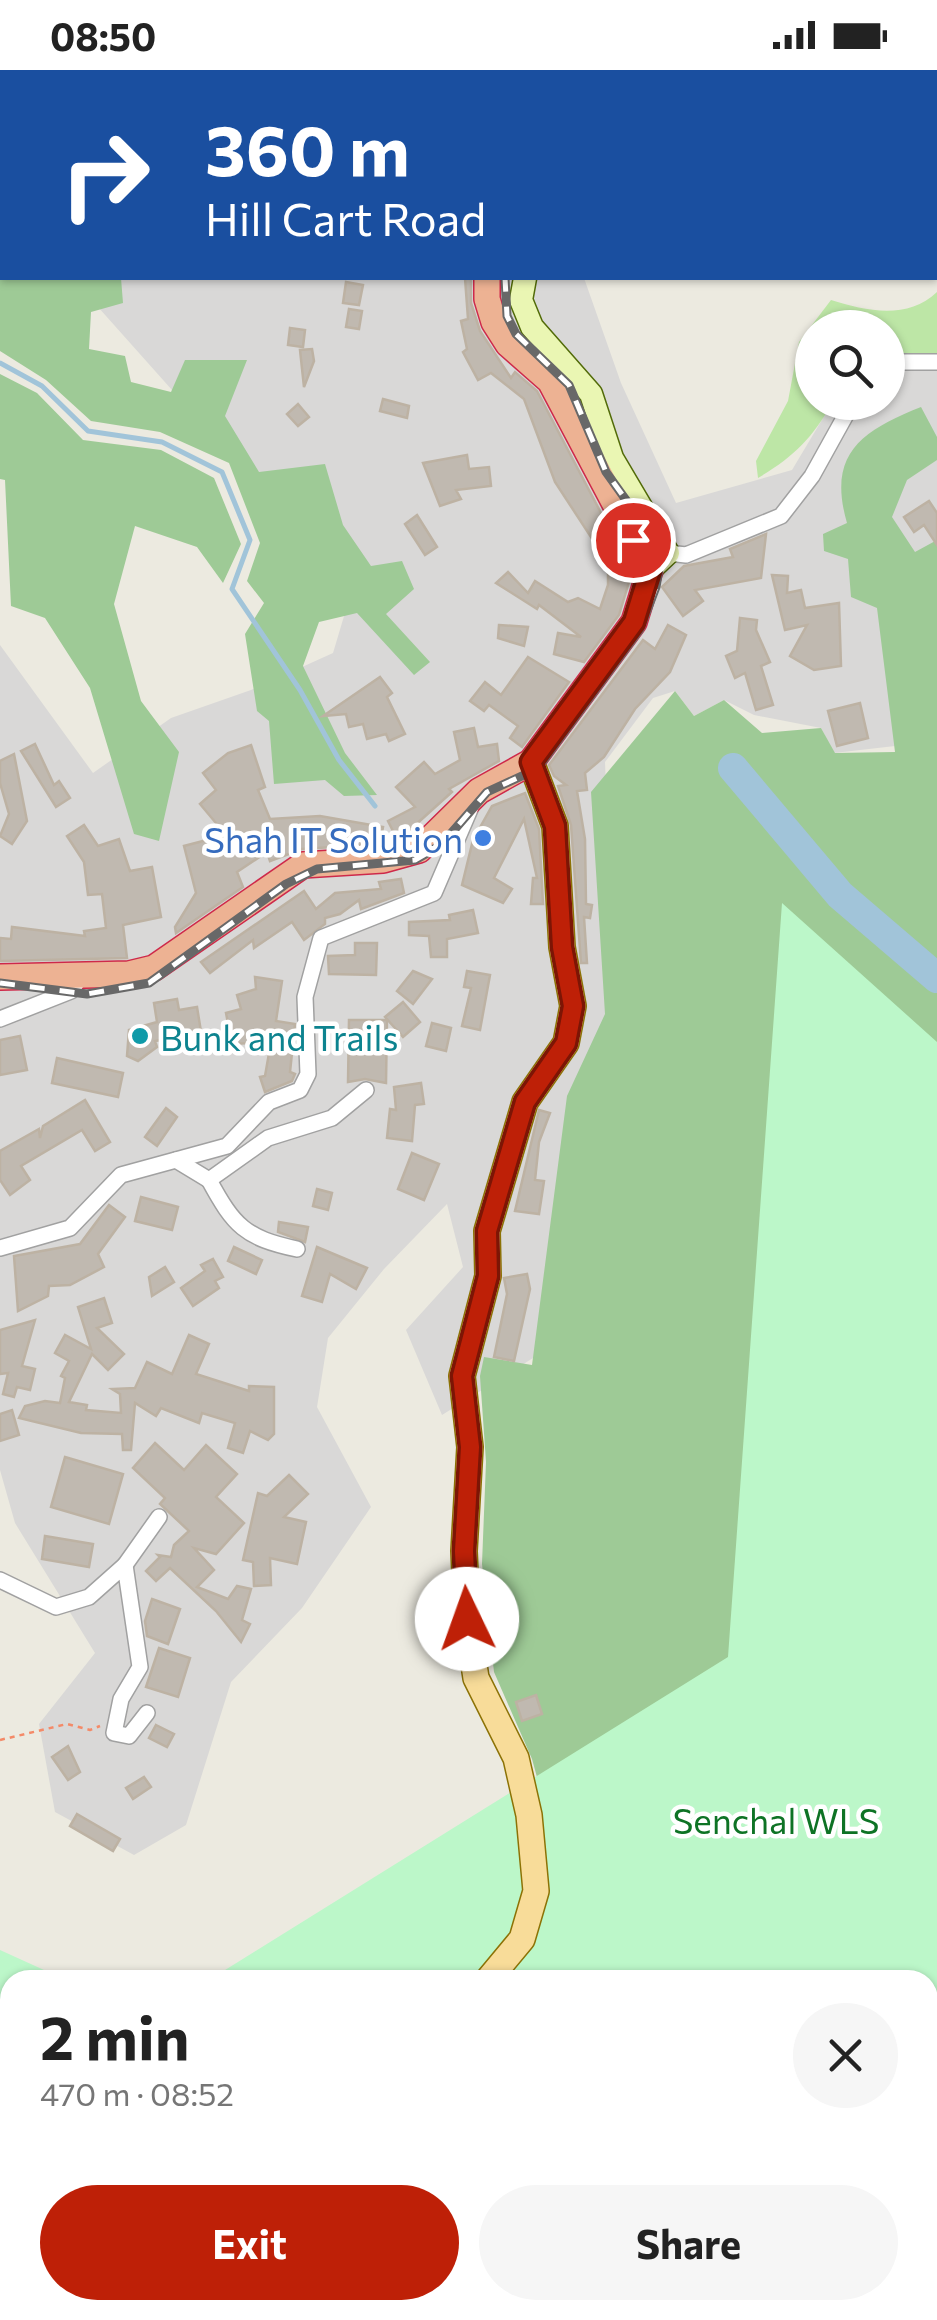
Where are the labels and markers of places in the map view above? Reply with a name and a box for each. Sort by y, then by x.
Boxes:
pin [591,498,676,583]
place label: Shah IT Solution [204,817,463,860]
marker: Shah IT Solution [472,827,494,849]
place label: Bunk and Trails [160,1015,398,1058]
marker: Bunk and Trails [129,1025,151,1047]

